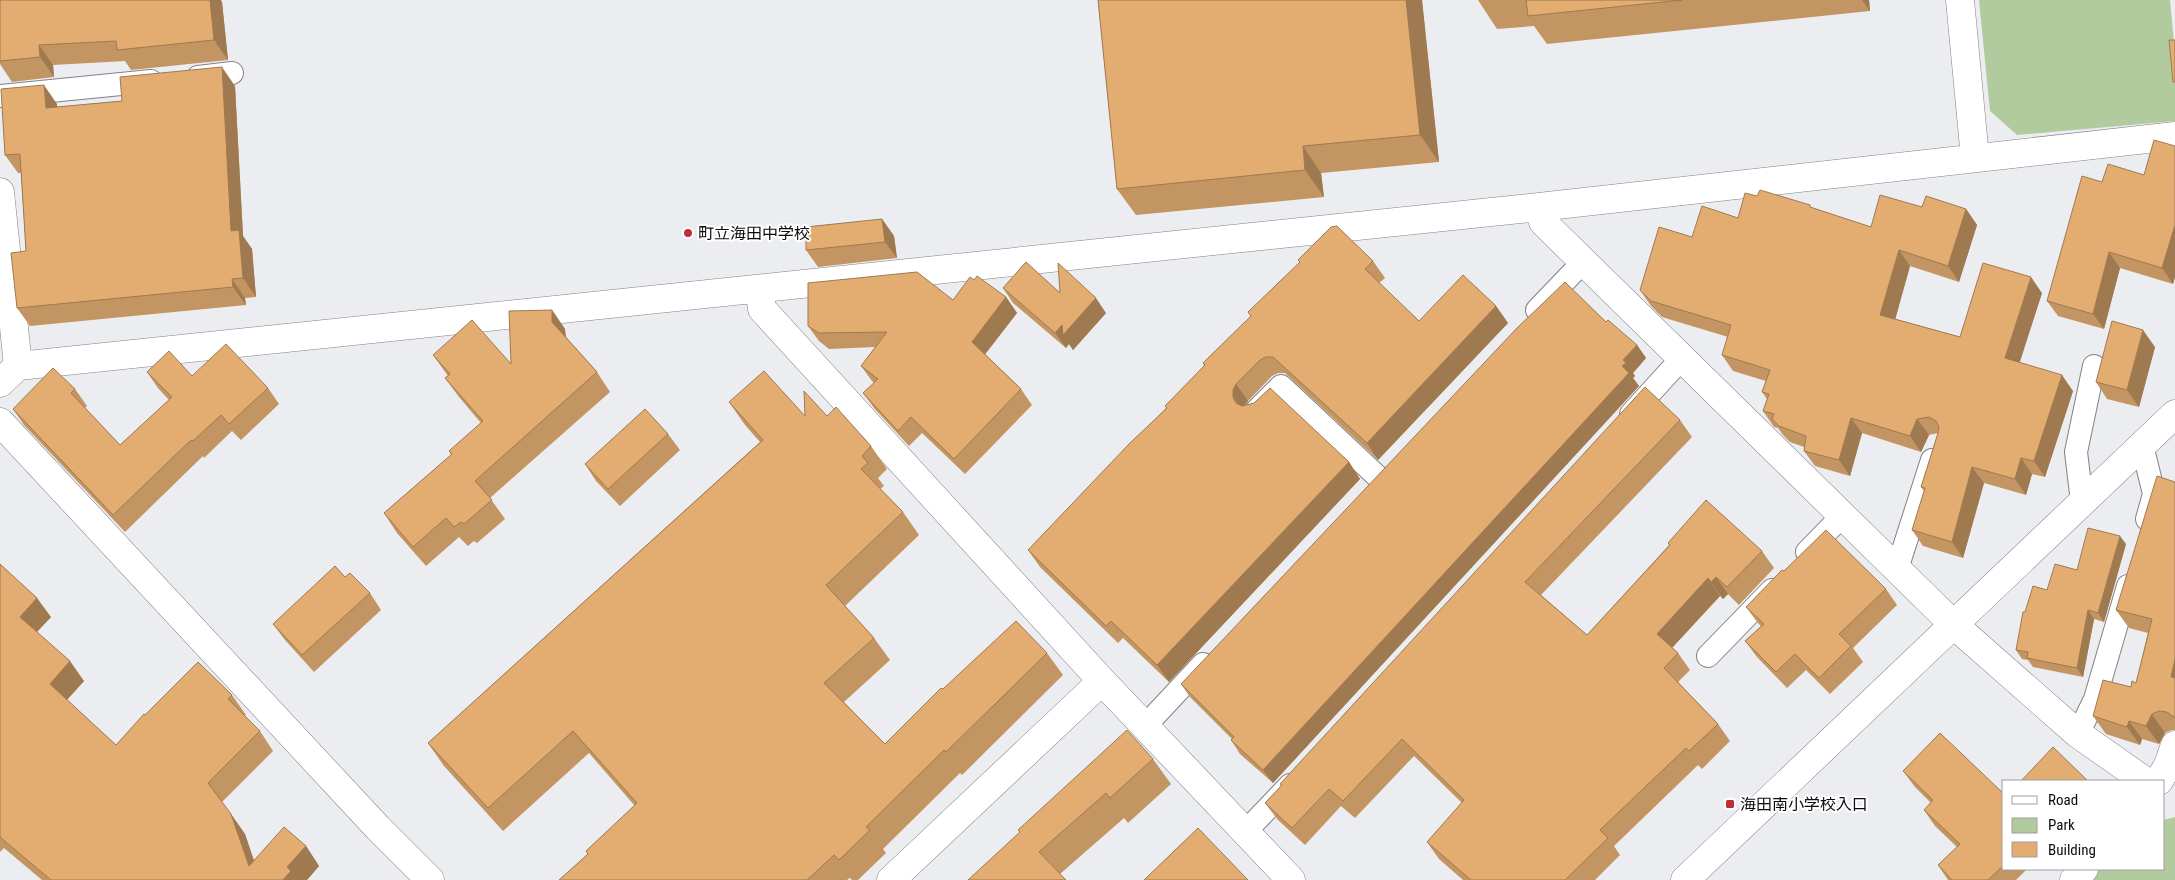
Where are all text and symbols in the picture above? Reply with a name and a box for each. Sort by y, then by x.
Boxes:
place label: 町立海田中学校 [698,224,810,243]
marker: 町立海田中学校 [682,227,694,239]
legend [2002,780,2165,870]
text: Road [2048,791,2078,809]
place label: 海田南小学校入口 [1740,795,1868,814]
marker: 海田南小学校入口 [1724,798,1736,810]
text: Park [2048,816,2075,834]
text: Building [2048,841,2096,859]

